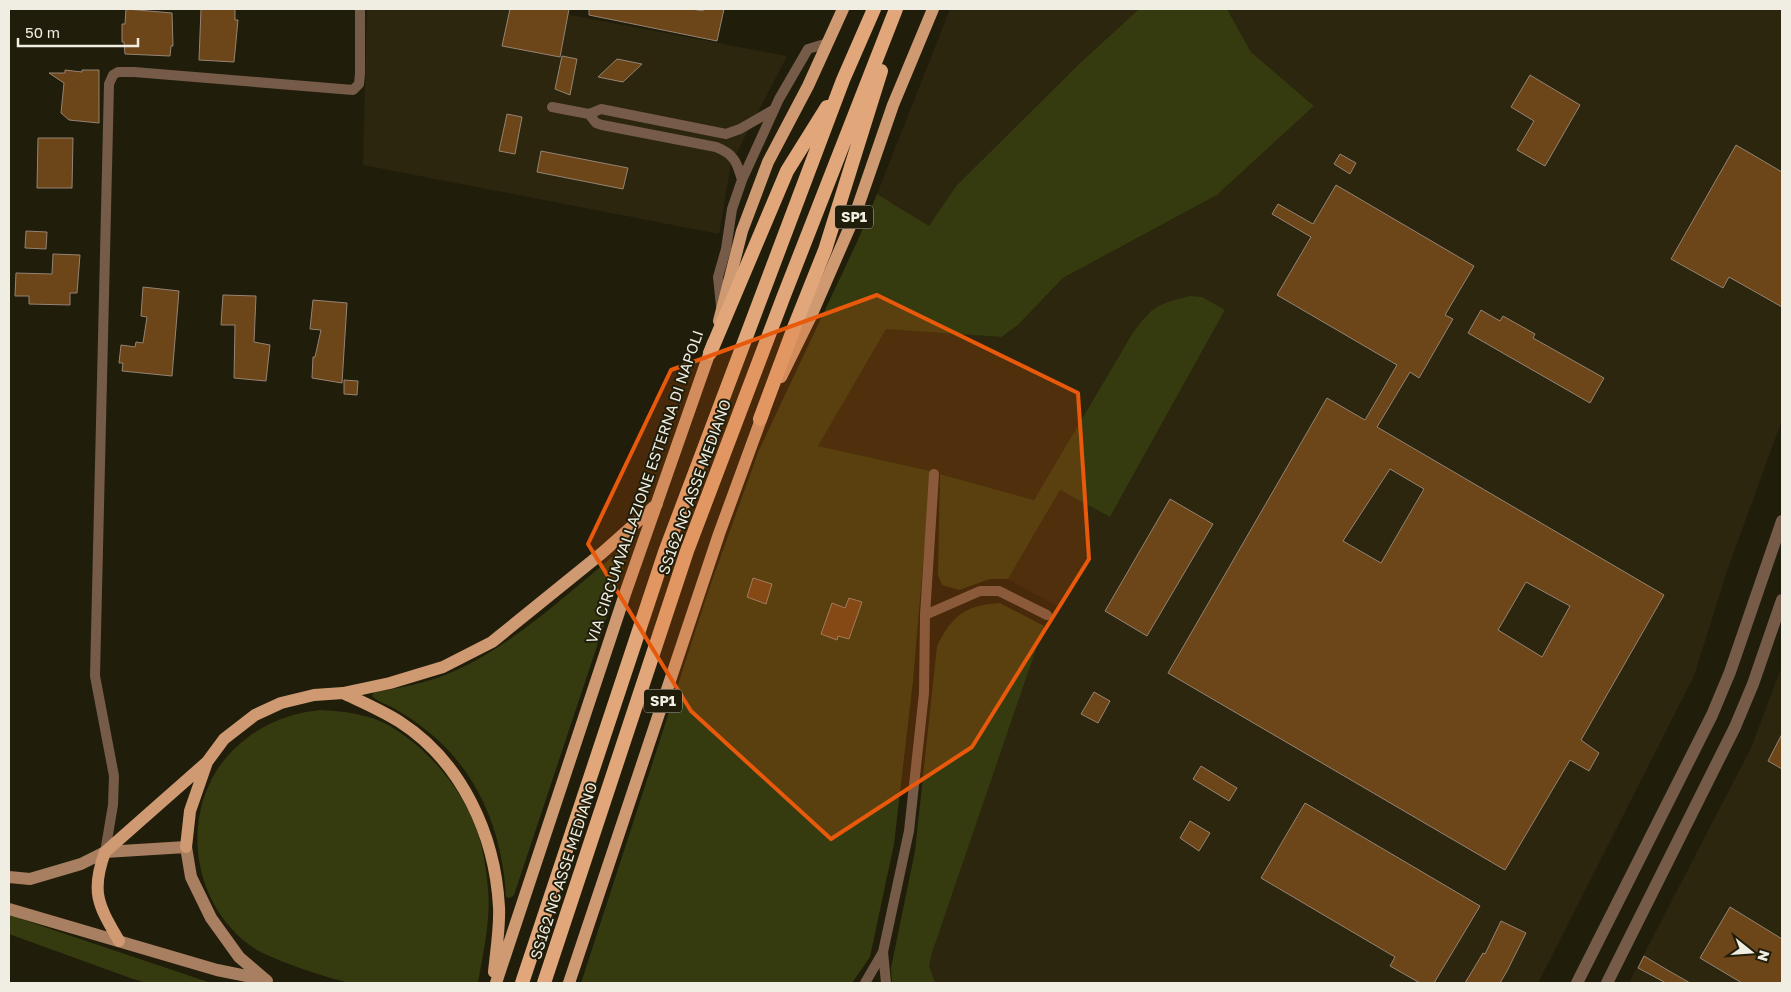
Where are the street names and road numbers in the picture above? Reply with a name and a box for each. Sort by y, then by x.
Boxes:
road number: SP1 [835,206,873,228]
street label: VIA CIRCUMVALLAZIONE ESTERNA DI NAPOLI [582,328,706,646]
street label: SS162 NC ASSE MEDIANO [654,397,734,577]
road number: SP1 [644,689,682,712]
street label: SS162 NC ASSE MEDIANO [526,780,600,962]

